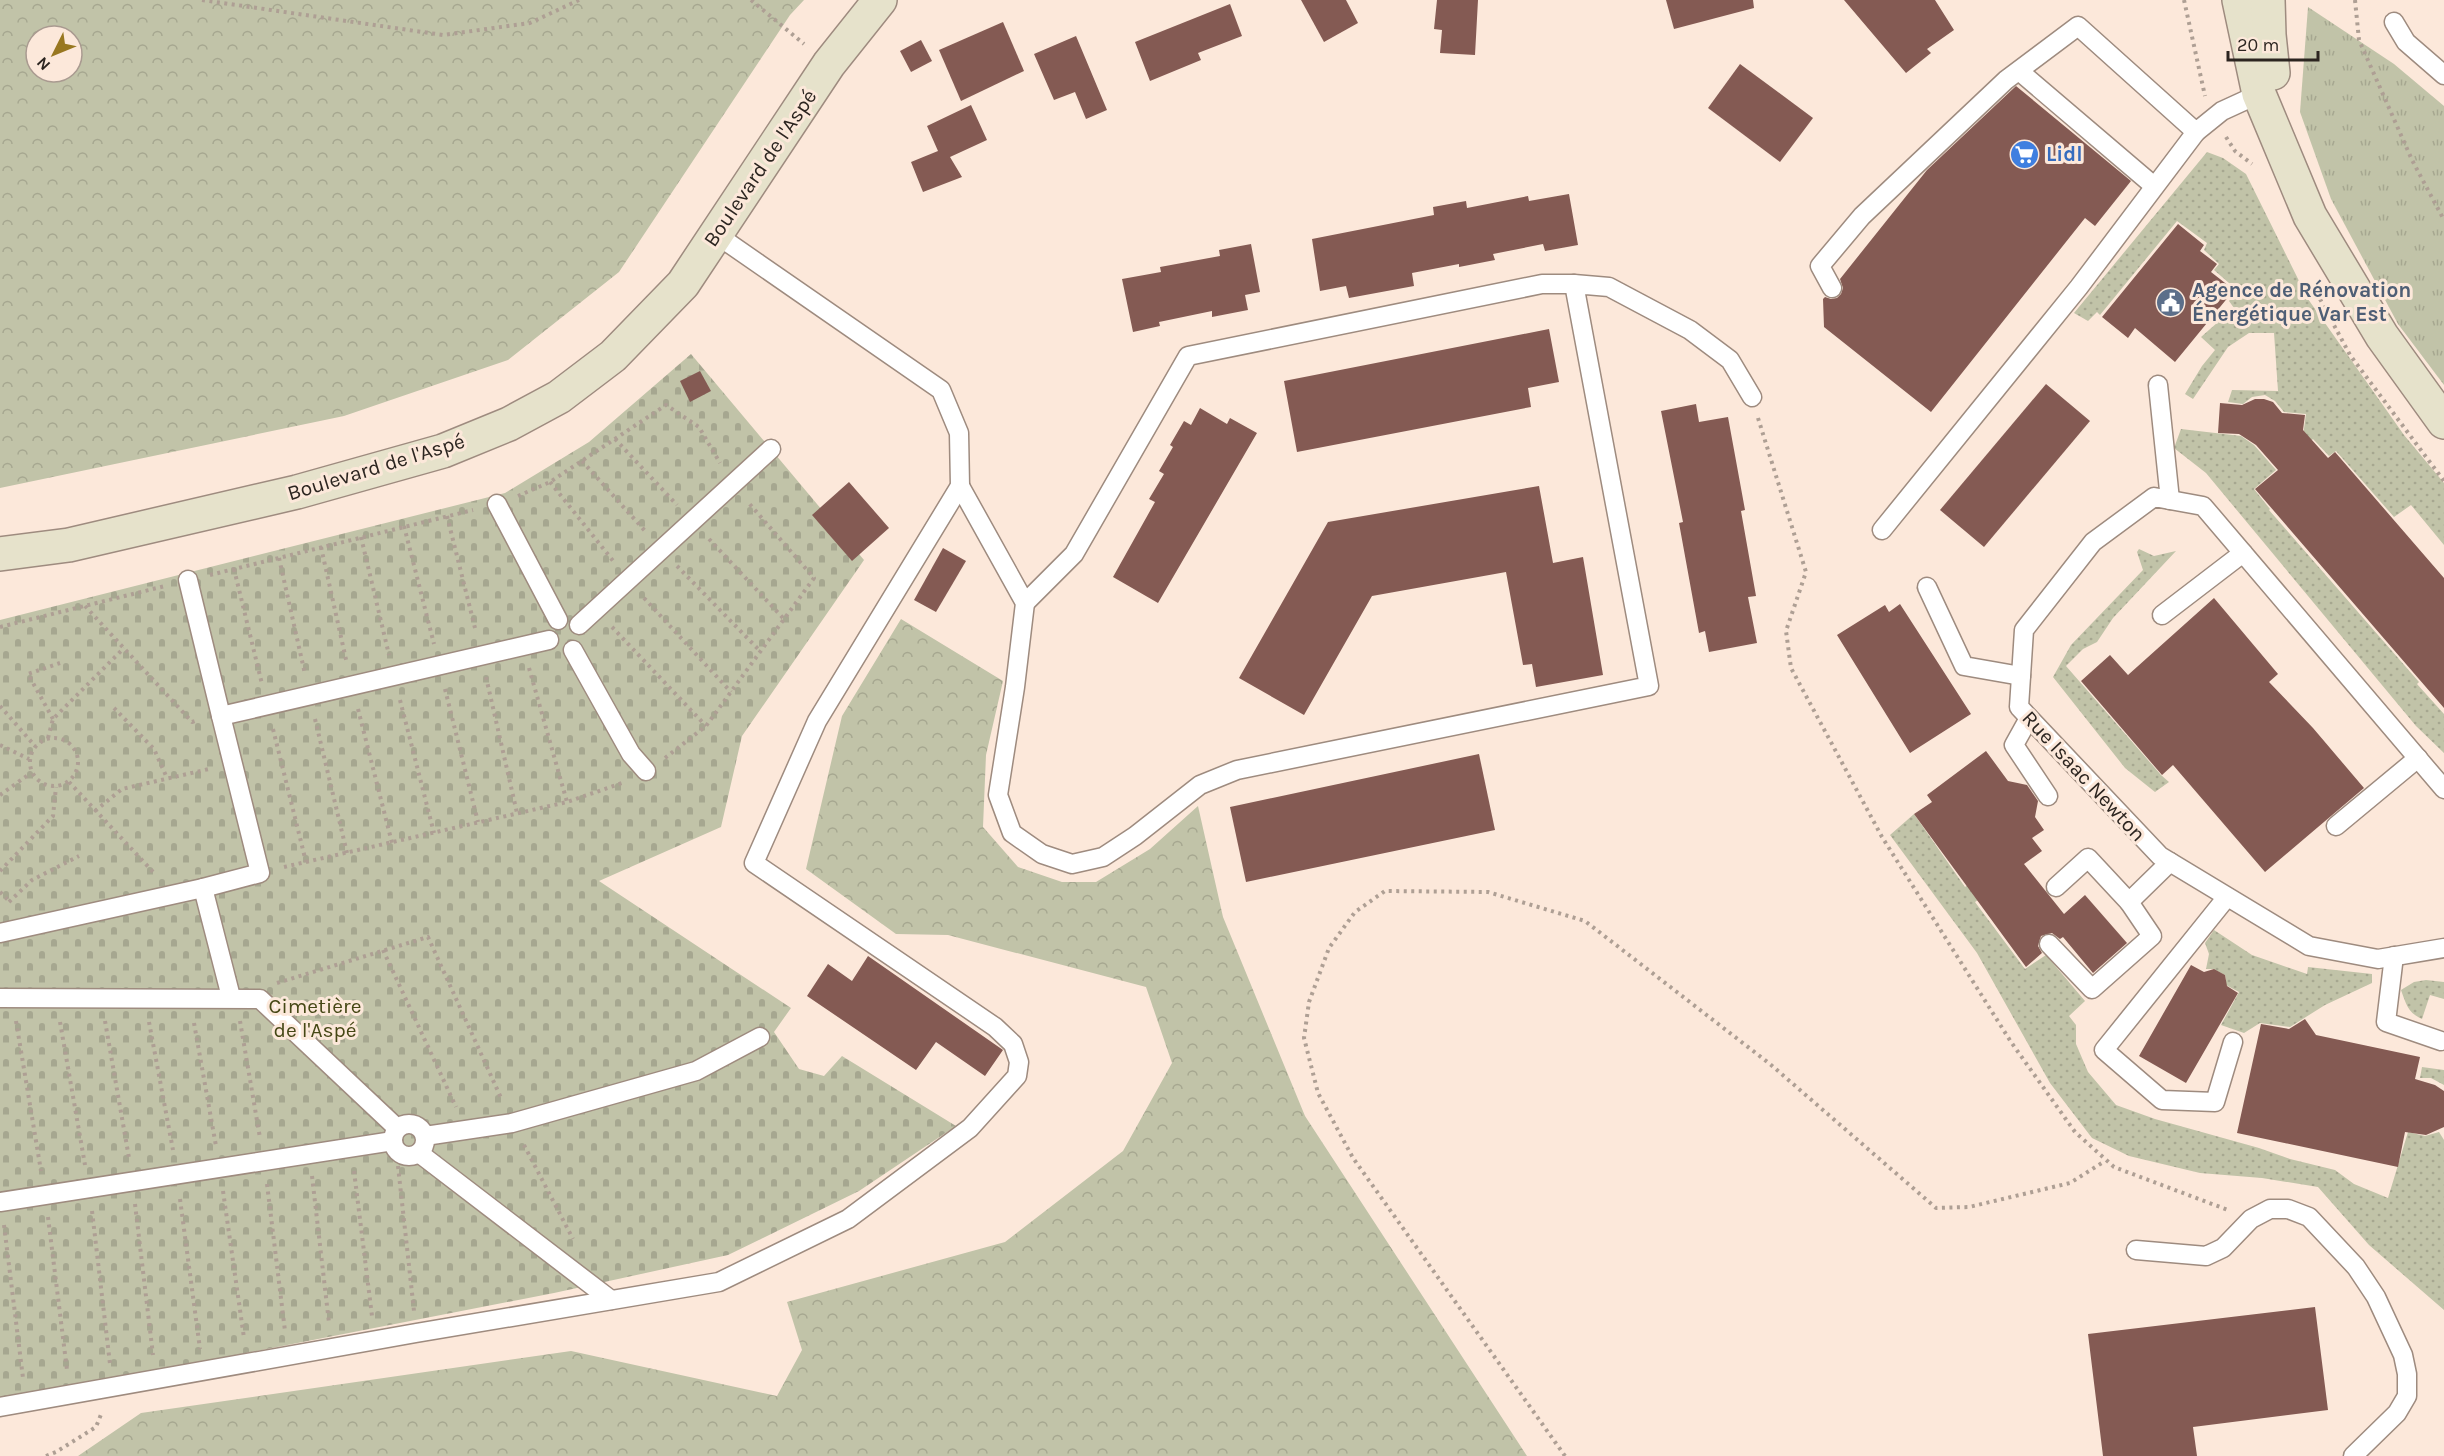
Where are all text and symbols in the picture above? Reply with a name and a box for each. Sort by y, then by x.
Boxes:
north arrow [24,24,84,84]
scale bar [2228,24,2318,62]
text: 20 m [2237,34,2279,56]
text: N [33,53,54,75]
street label: Boulevard de l'Aspé [699,85,821,251]
supermarket icon: Lidl [2009,138,2041,170]
place label: Lidl [2046,142,2083,166]
place label: Agence de Rénovation Énergétique Var Est [2192,278,2411,327]
public building icon: Agence de Rénovation Énergétique Var Est [2155,286,2187,318]
street label: Boulevard de l'Aspé [284,429,468,505]
street label: Rue Isaac Newton [2017,706,2151,846]
park label: Cimetière de l'Aspé [269,994,361,1042]

